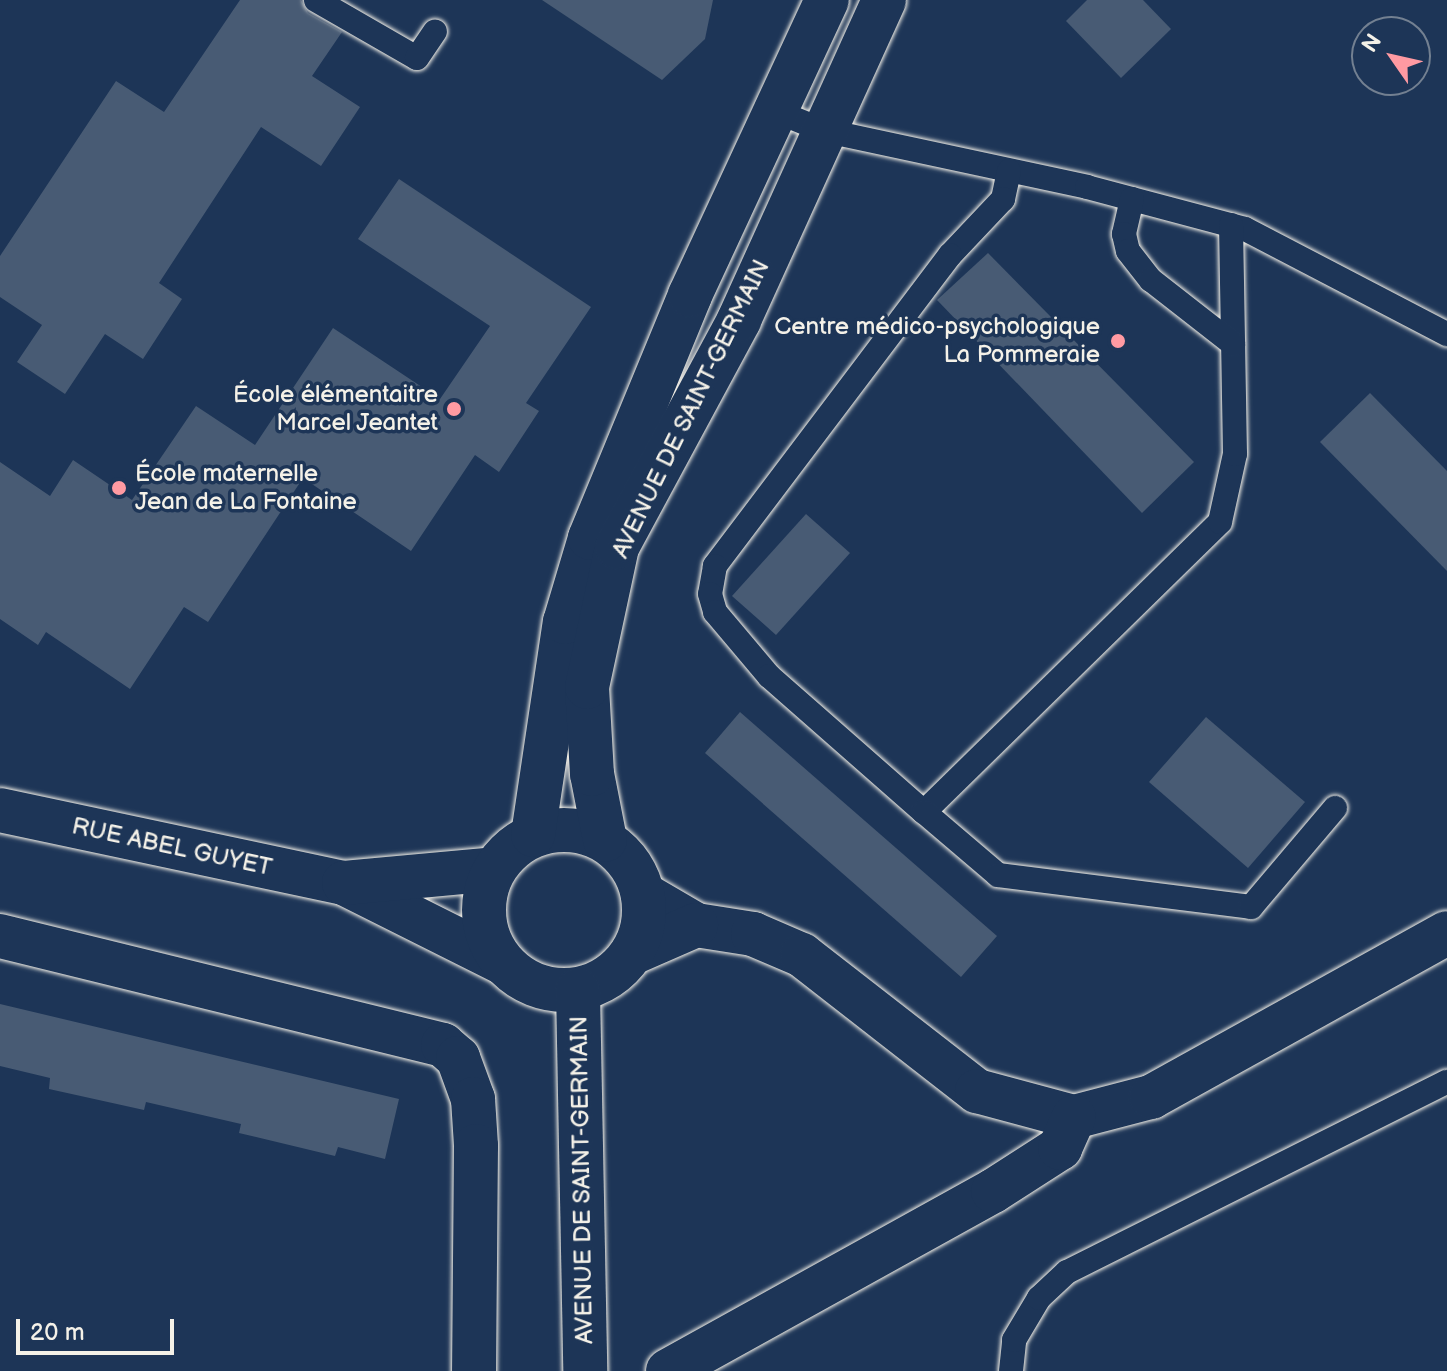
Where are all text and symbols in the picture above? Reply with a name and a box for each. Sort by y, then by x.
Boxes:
north arrow [1351,16,1431,96]
text: N [1357,29,1388,58]
street label: AVENUE DE SAINT-GERMAIN [606,255,776,563]
place label: Centre médico-psychologique La Pommeraie [774,313,1100,369]
marker: Centre médico-psychologique La Pommeraie [1107,330,1129,352]
place label: École élémentaitre Marcel Jeantet [233,381,438,437]
marker: École élémentaitre Marcel Jeantet [445,400,463,418]
place label: École maternelle Jean de La Fontaine [135,460,357,516]
marker: École maternelle Jean de La Fontaine [110,479,128,497]
street label: RUE ABEL GUYET [69,812,275,882]
street label: AVENUE DE SAINT-GERMAIN [565,1015,599,1345]
scale bar [20,1303,178,1353]
text: 20 m [30,1318,85,1347]

